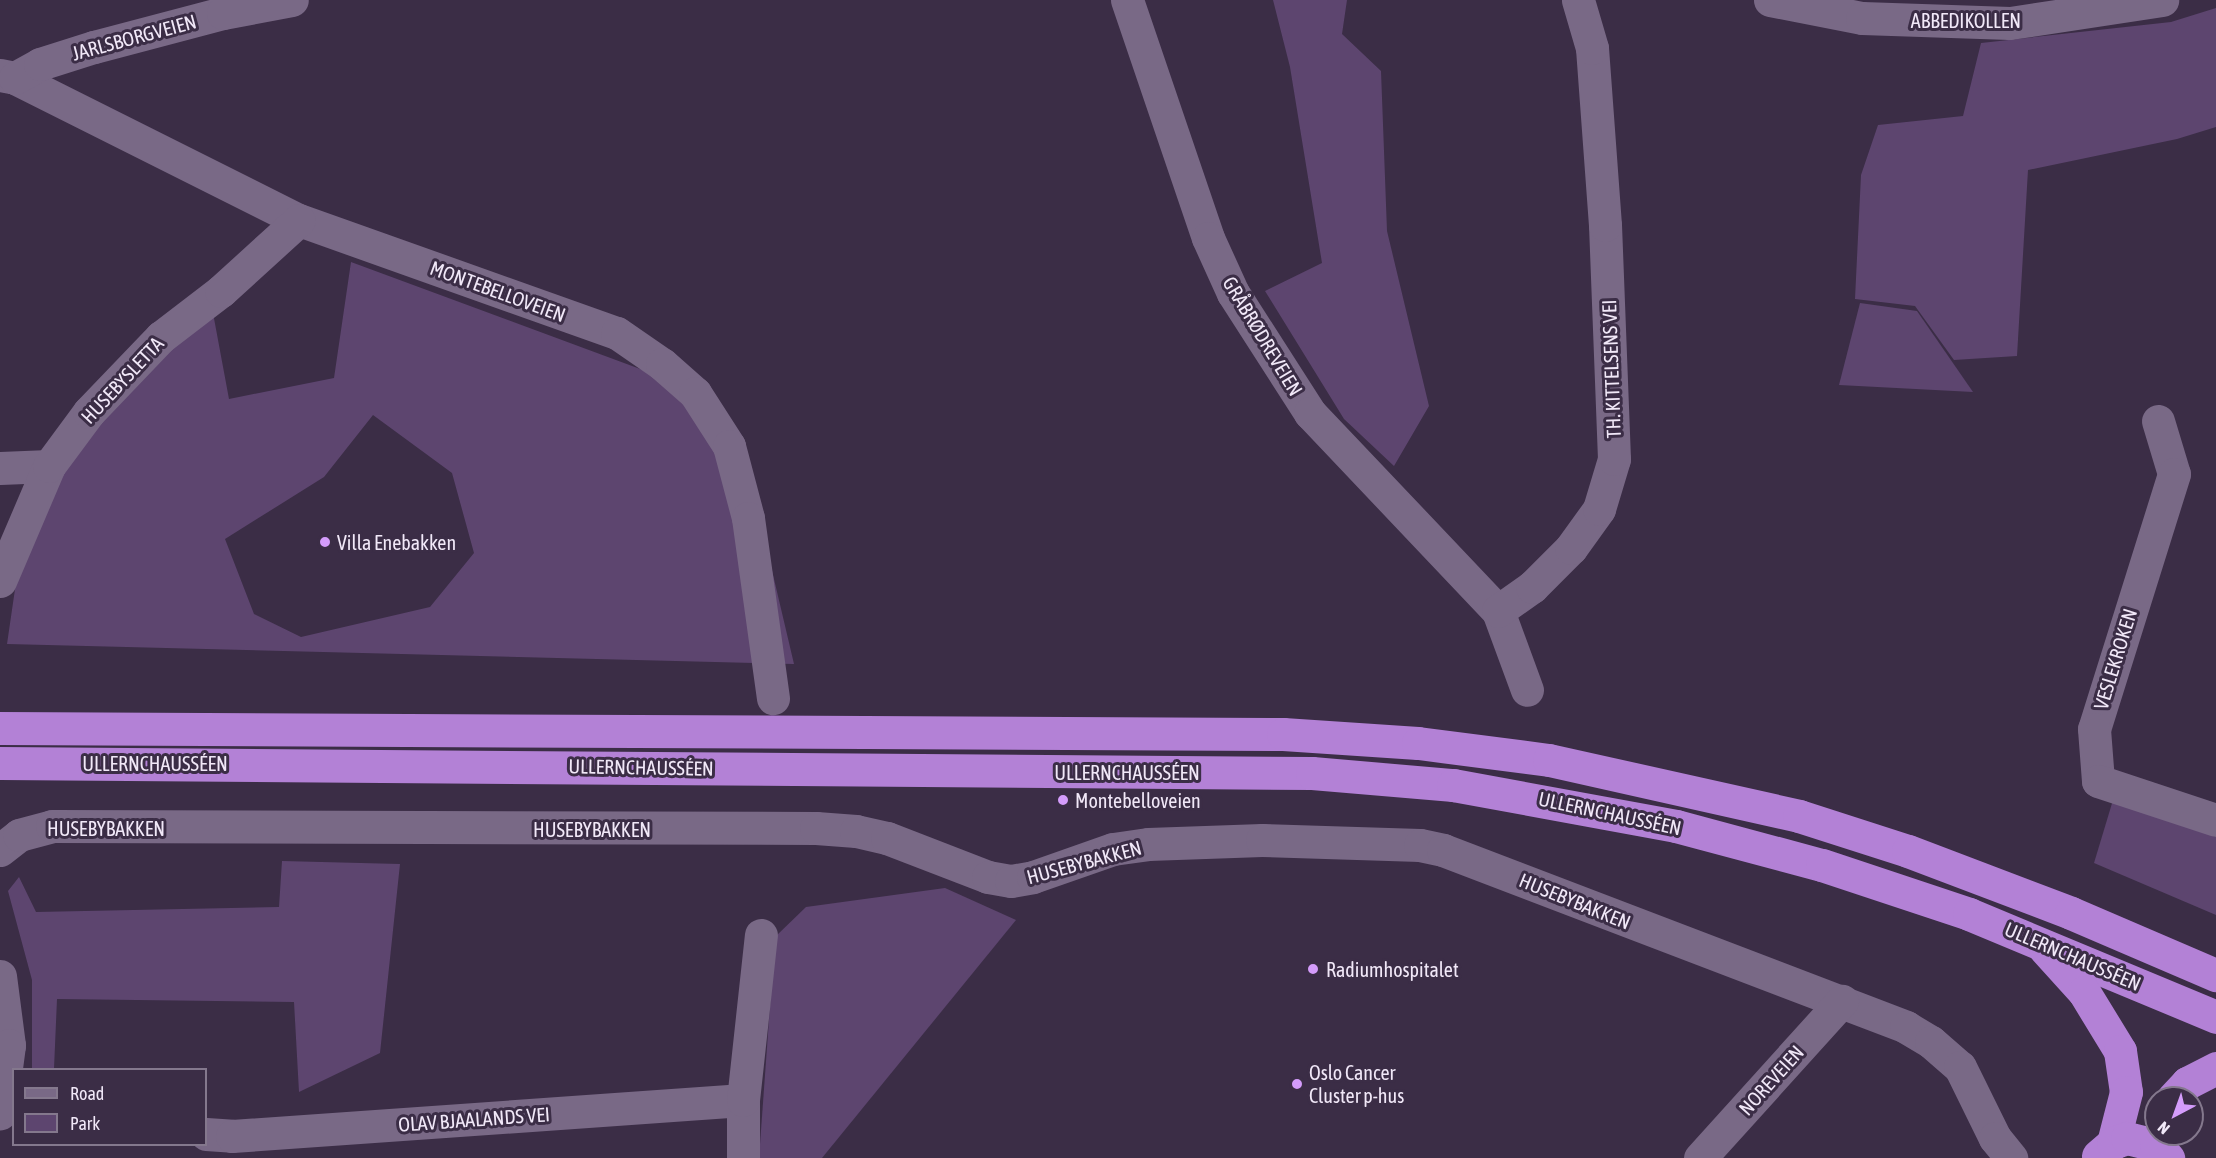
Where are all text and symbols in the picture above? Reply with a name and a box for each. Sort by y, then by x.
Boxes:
street label: ABBEDIKOLLEN [1911,8,2021,32]
street label: JARLSBORGVEIEN [69,9,199,65]
street label: MONTEBELLOVEIEN [427,255,569,327]
street label: GRÅBRØDREVEIEN [1218,272,1308,400]
street label: TH. KITTELSENS VEI [1597,299,1625,439]
street label: HUSEBYSLETTA [76,332,168,428]
place label: Villa Enebakken [337,530,456,554]
marker: Villa Enebakken [318,535,332,549]
street label: VESLEKROKEN [2088,606,2142,712]
street label: ULLERNCHAUSSÉEN [82,751,228,775]
street label: ULLERNCHAUSSÉEN [568,754,714,780]
street label: ULLERNCHAUSSÉEN [1054,760,1200,784]
street label: ULLERNCHAUSSÉEN [1536,786,1684,840]
place label: Montebelloveien [1075,788,1201,812]
marker: Montebelloveien [1056,793,1070,807]
street label: HUSEBYBAKKEN [47,816,165,840]
street label: HUSEBYBAKKEN [533,817,651,841]
street label: HUSEBYBAKKEN [1024,835,1144,889]
street label: HUSEBYBAKKEN [1516,868,1634,934]
street label: ULLERNCHAUSSÉEN [2001,917,2145,995]
place label: Radiumhospitalet [1326,957,1459,981]
marker: Radiumhospitalet [1304,960,1322,978]
street label: NOREVEIEN [1733,1040,1809,1120]
place label: Oslo Cancer Cluster p-hus [1309,1060,1404,1107]
legend [12,1068,207,1146]
marker: Oslo Cancer Cluster p-hus [1290,1077,1304,1091]
text: Road [70,1083,104,1104]
north arrow [2144,1086,2204,1146]
street label: OLAV BJAALANDS VEI [397,1102,551,1136]
text: Park [70,1113,100,1134]
text: N [2154,1118,2173,1138]

